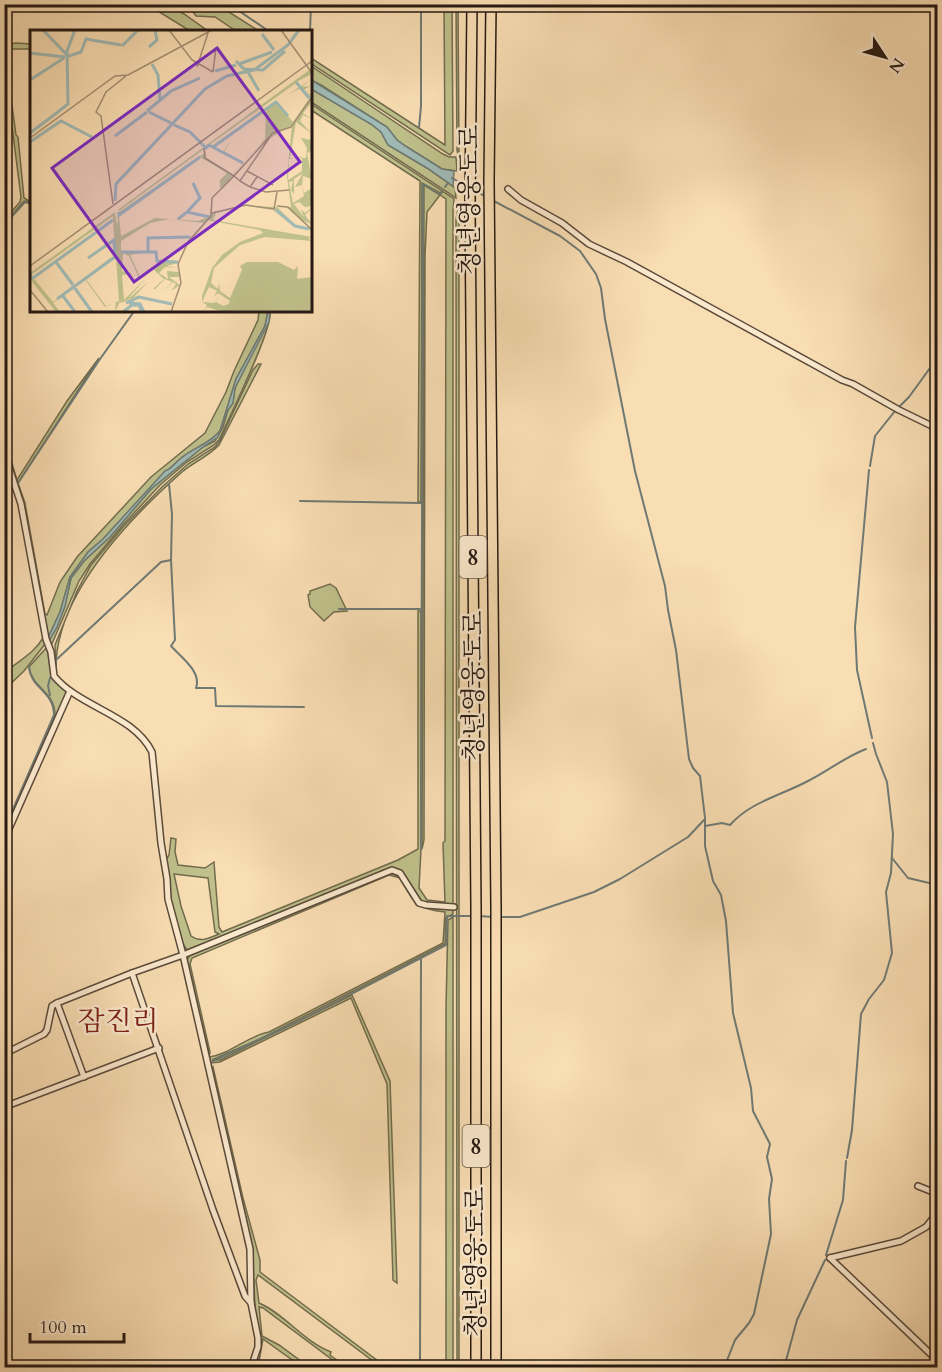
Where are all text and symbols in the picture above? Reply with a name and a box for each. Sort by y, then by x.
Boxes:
north arrow [855,27,915,87]
inset map [30,30,312,312]
text: N [883,53,909,77]
street label: 청년영웅도로 [452,125,487,275]
road number: 8 [460,536,486,578]
street label: 청년영웅도로 [456,611,491,761]
district label: 잠진리 [77,1002,159,1040]
road number: 8 [462,1125,490,1167]
street label: 청년영웅도로 [458,1187,493,1337]
scale bar [30,1306,124,1344]
text: 100 m [39,1315,87,1340]

